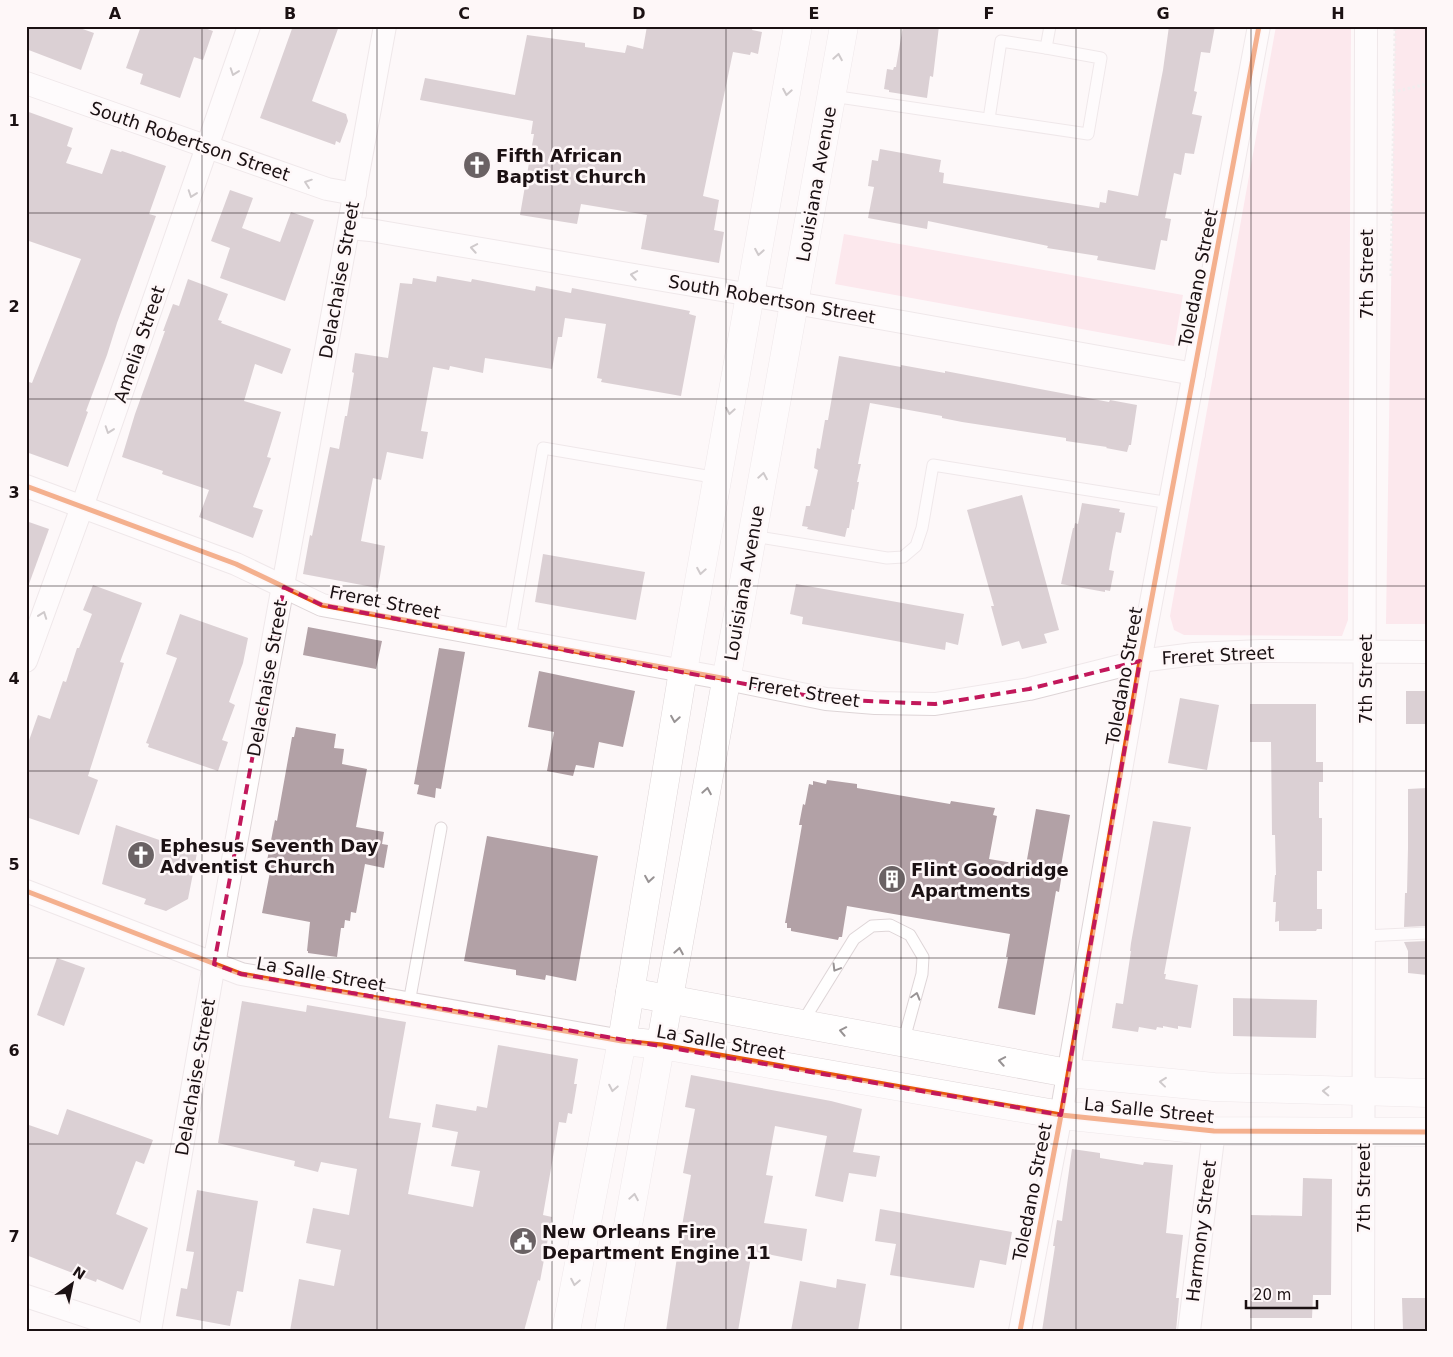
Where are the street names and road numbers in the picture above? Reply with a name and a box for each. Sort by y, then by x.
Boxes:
street label: South Robertson Street [87,97,293,185]
street label: Louisiana Avenue [792,105,840,263]
street label: Delachaise Street [315,200,363,360]
street label: Toledano Street [1174,207,1222,350]
street label: 7th Street [1356,229,1377,319]
street label: South Robertson Street [667,270,877,328]
street label: Amelia Street [109,283,169,405]
street label: Louisiana Avenue [720,504,768,662]
street label: Freret Street [328,581,442,623]
street label: Delachaise Street [243,598,291,758]
street label: Toledano Street [1101,605,1147,748]
street label: 7th Street [1355,634,1376,724]
street label: Freret Street [1161,642,1275,668]
street label: Freret Street [747,673,861,711]
street label: La Salle Street [255,952,387,996]
street label: Delachaise Street [171,997,219,1157]
street label: La Salle Street [655,1020,787,1064]
street label: La Salle Street [1083,1093,1215,1127]
street label: Toledano Street [1008,1121,1056,1264]
street label: 7th Street [1353,1143,1374,1233]
street label: Harmony Street [1182,1159,1220,1303]

